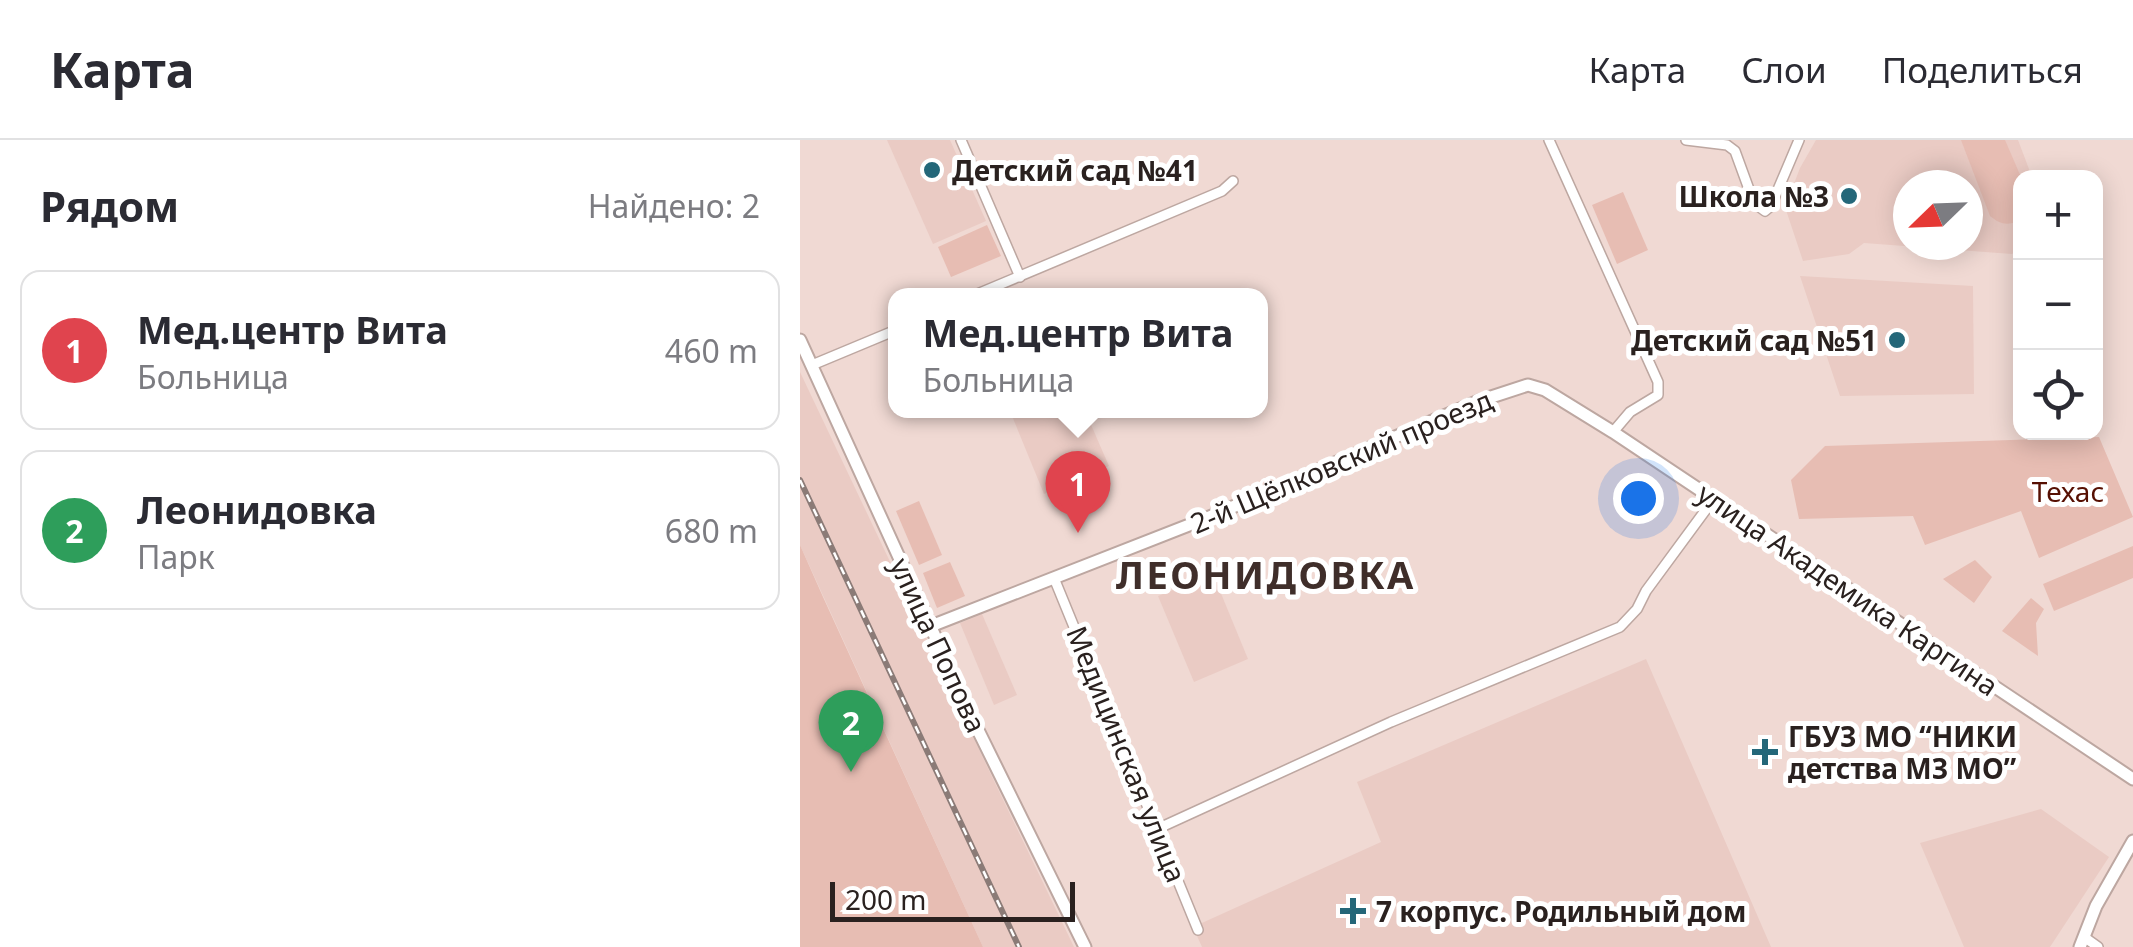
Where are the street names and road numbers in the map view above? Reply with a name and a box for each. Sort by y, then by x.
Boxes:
street label: 2-й Щёлковский проезд [1184,380,1498,542]
street label: улица Академика Каргина [1690,474,2006,704]
street label: улица Попова [882,551,996,739]
street label: Медицинская улица [1058,620,1196,888]

